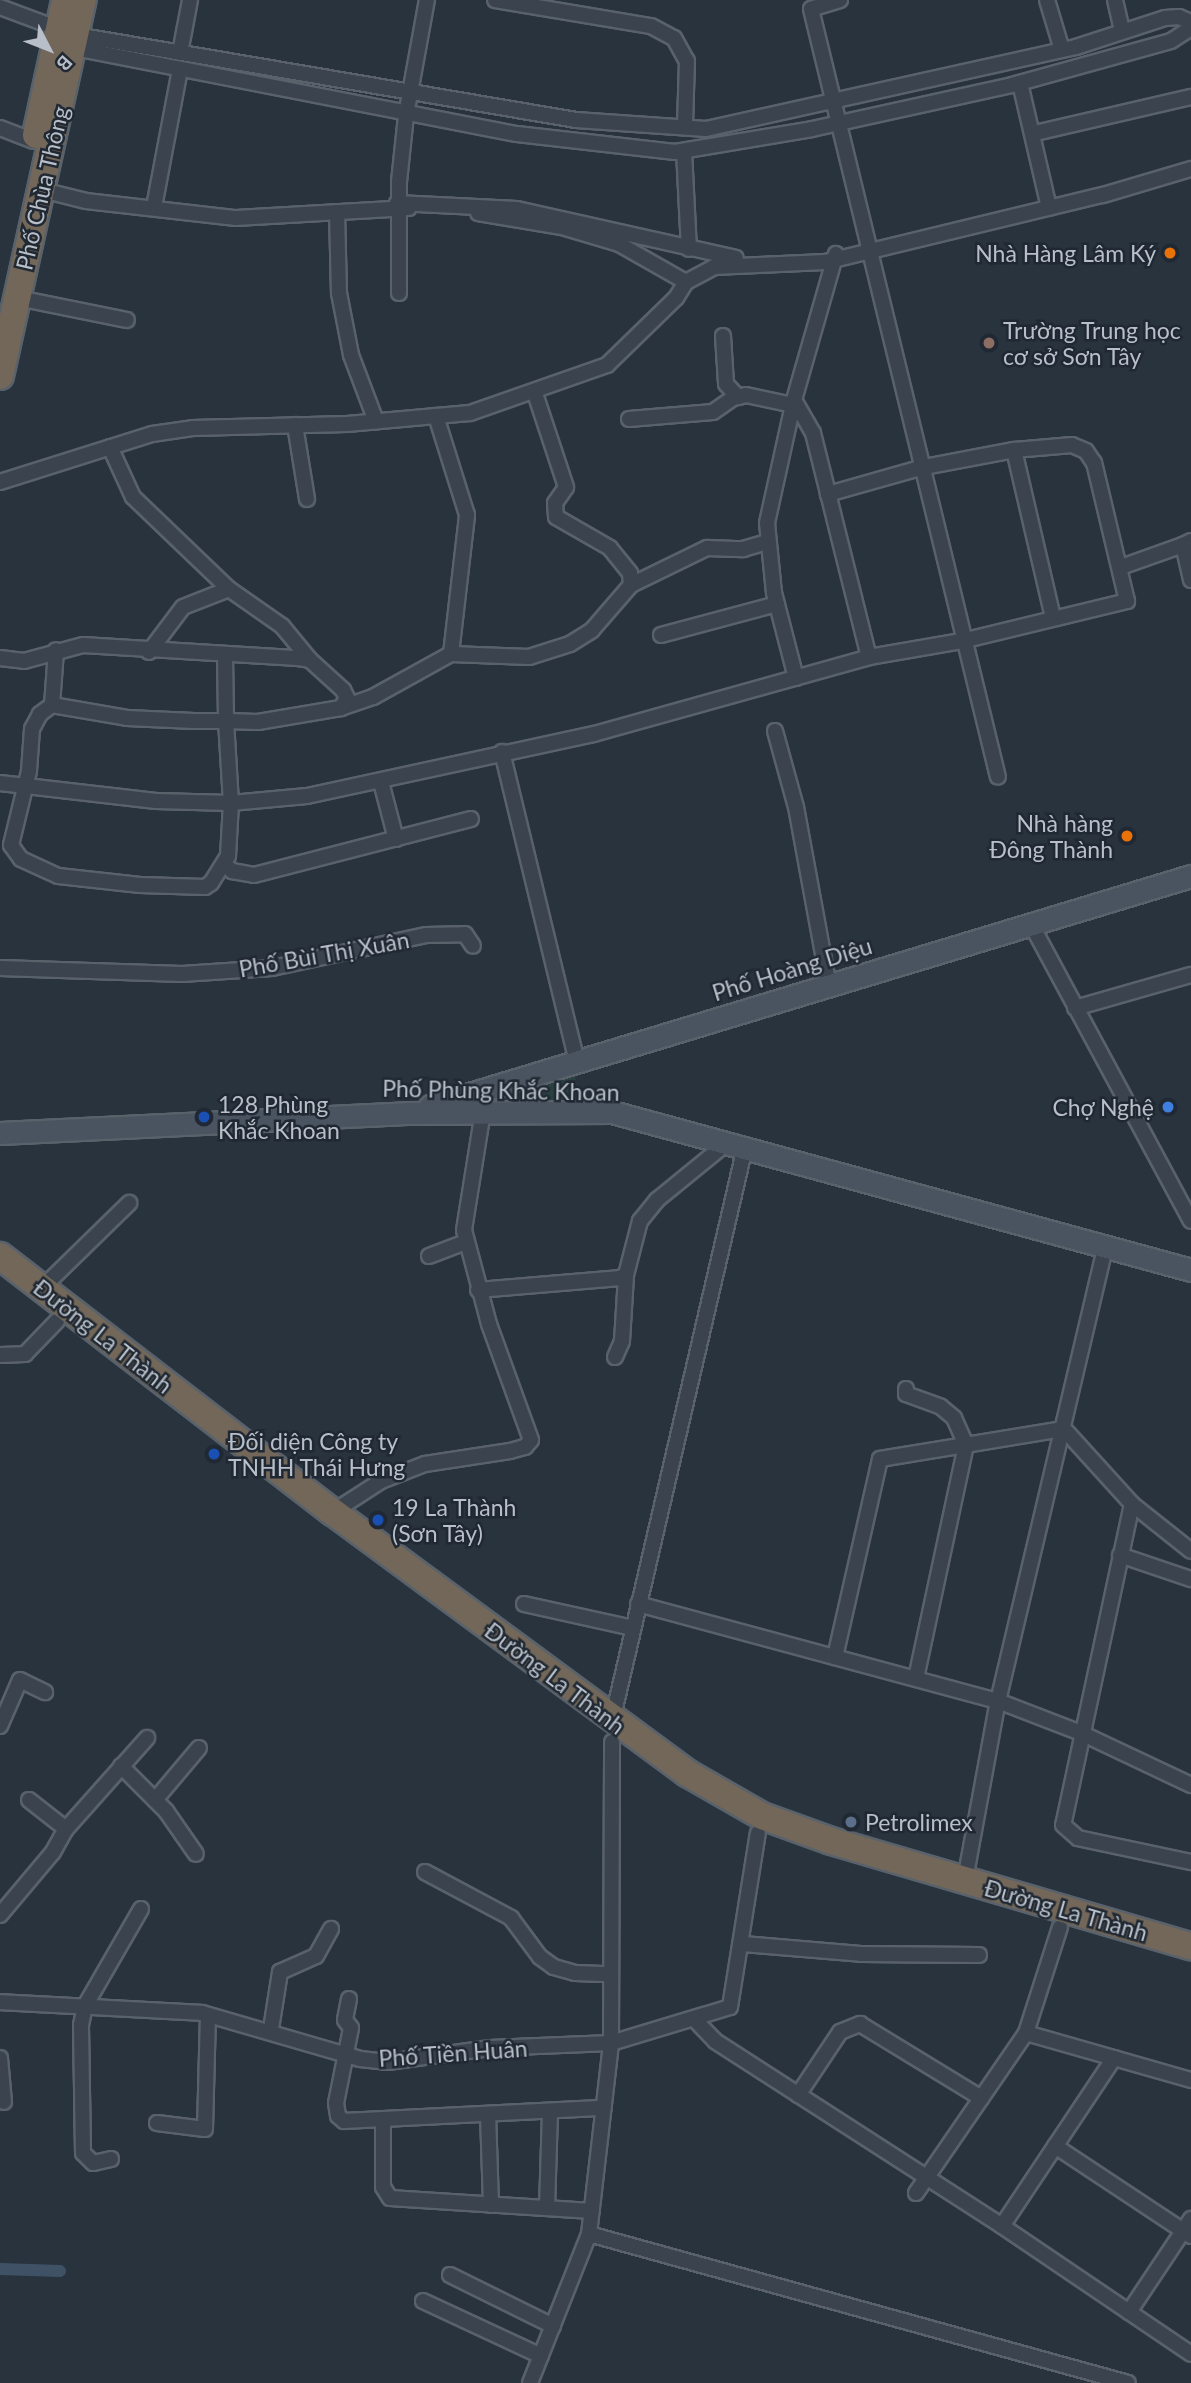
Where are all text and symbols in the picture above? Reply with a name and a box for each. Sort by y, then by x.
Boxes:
north arrow [14,14,84,84]
text: B [52,51,78,76]
street label: Phố Chùa Thông [10,103,74,273]
place label: Nhà Hàng Lâm Ký [975,239,1156,267]
marker: Nhà Hàng Lâm Ký [1162,245,1178,261]
place label: Trường Trung học cơ sở Sơn Tây [1003,316,1181,370]
marker: Trường Trung học cơ sở Sơn Tây [981,335,997,351]
place label: Nhà hàng Đông Thành [988,809,1113,863]
marker: Nhà hàng Đông Thành [1119,828,1135,844]
street label: Phố Bùi Thị Xuân [236,925,412,983]
street label: Phố Hoàng Diệu [709,932,875,1006]
street label: Phố Phùng Khắc Khoan [382,1074,620,1106]
place label: 128 Phùng Khắc Khoan [218,1090,340,1144]
place label: Chợ Nghệ [1052,1093,1154,1121]
marker: Chợ Nghệ [1160,1099,1176,1115]
marker: 128 Phùng Khắc Khoan [196,1109,212,1125]
street label: Đường La Thành [28,1273,178,1399]
place label: Đối diện Công ty TNHH Thái Hưng [228,1427,406,1481]
marker: Đối diện Công ty TNHH Thái Hưng [206,1446,222,1462]
place label: 19 La Thành (Sơn Tây) [392,1493,517,1547]
marker: 19 La Thành (Sơn Tây) [370,1512,386,1528]
street label: Đường La Thành [479,1616,631,1740]
place label: Petrolimex [865,1808,973,1836]
marker: Petrolimex [843,1814,859,1830]
street label: Đường La Thành [981,1873,1151,1947]
street label: Phố Tiền Huân [377,2034,529,2072]

